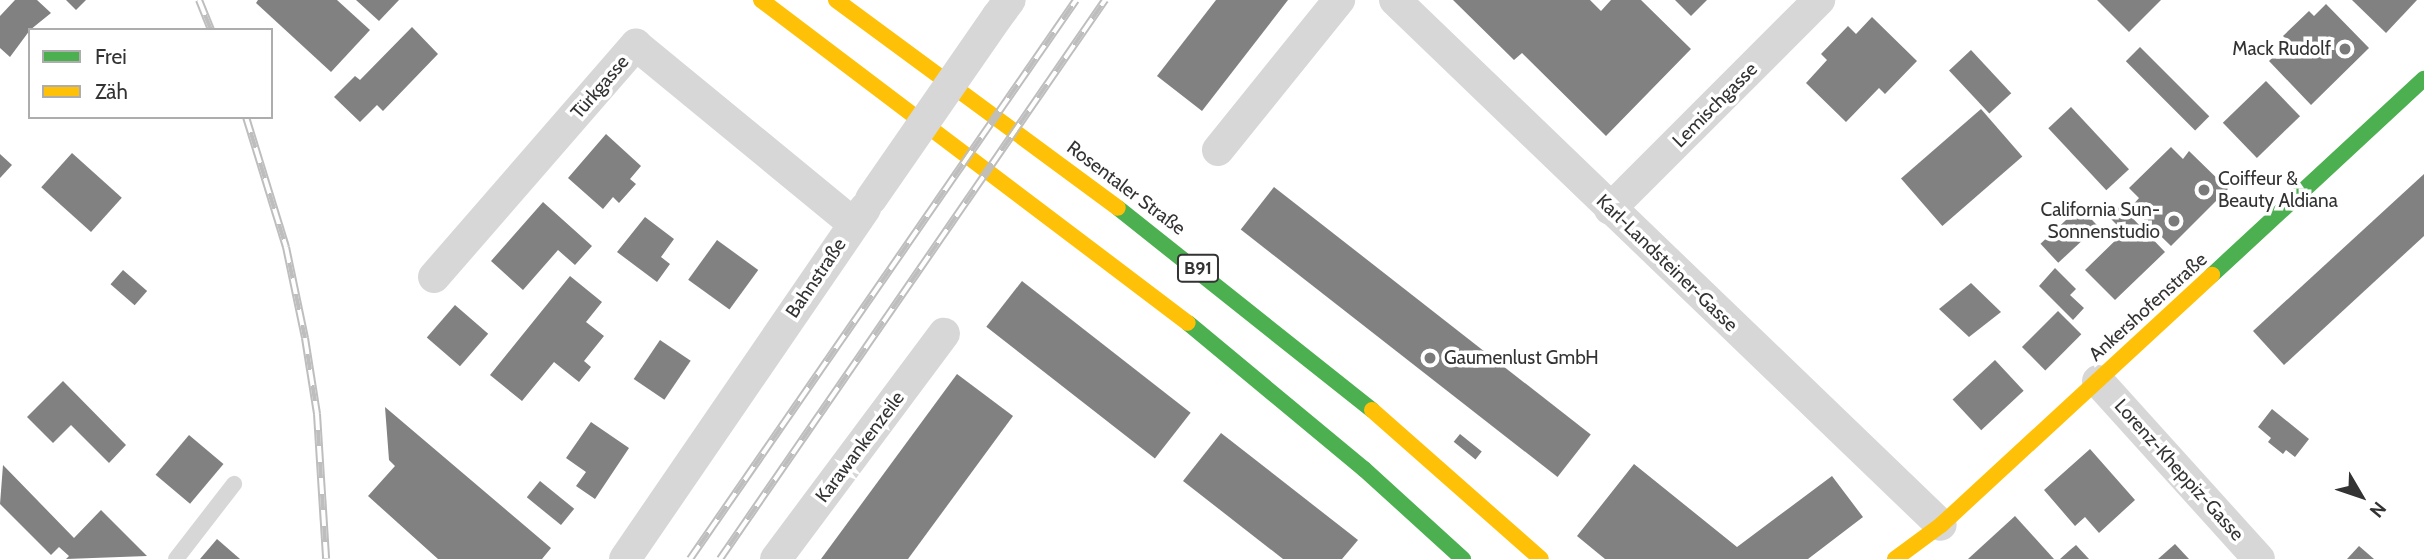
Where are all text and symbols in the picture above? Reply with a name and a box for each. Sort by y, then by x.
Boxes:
legend [28,28,273,119]
place label: Mack Rudolf [2232,38,2331,60]
marker: Mack Rudolf [2337,41,2353,57]
text: Frei [95,44,127,69]
street label: Türkgasse [566,51,634,123]
street label: Lemischgasse [1668,58,1762,152]
text: Zäh [95,79,128,104]
street label: Rosentaler Straße [1062,136,1190,240]
place label: Coiffeur & Beauty Aldiana [2218,168,2338,212]
marker: Coiffeur & Beauty Aldiana [2196,182,2212,198]
street label: Karl-Landsteiner-Gasse [1592,190,1742,336]
place label: California Sun- Sonnenstudio [2040,199,2160,243]
marker: California Sun- Sonnenstudio [2166,213,2182,229]
street label: Bahnstraße [781,234,851,322]
street label: Ankershofenstraße [2084,248,2212,366]
road number: B91 [1175,254,1221,282]
place label: Gaumenlust GmbH [1444,347,1599,369]
marker: Gaumenlust GmbH [1422,350,1438,366]
street label: Karawankenzeile [811,387,909,507]
street label: Lorenz-Kheppiz-Gasse [2109,395,2249,545]
north arrow [2326,461,2396,531]
text: N [2365,497,2391,522]

